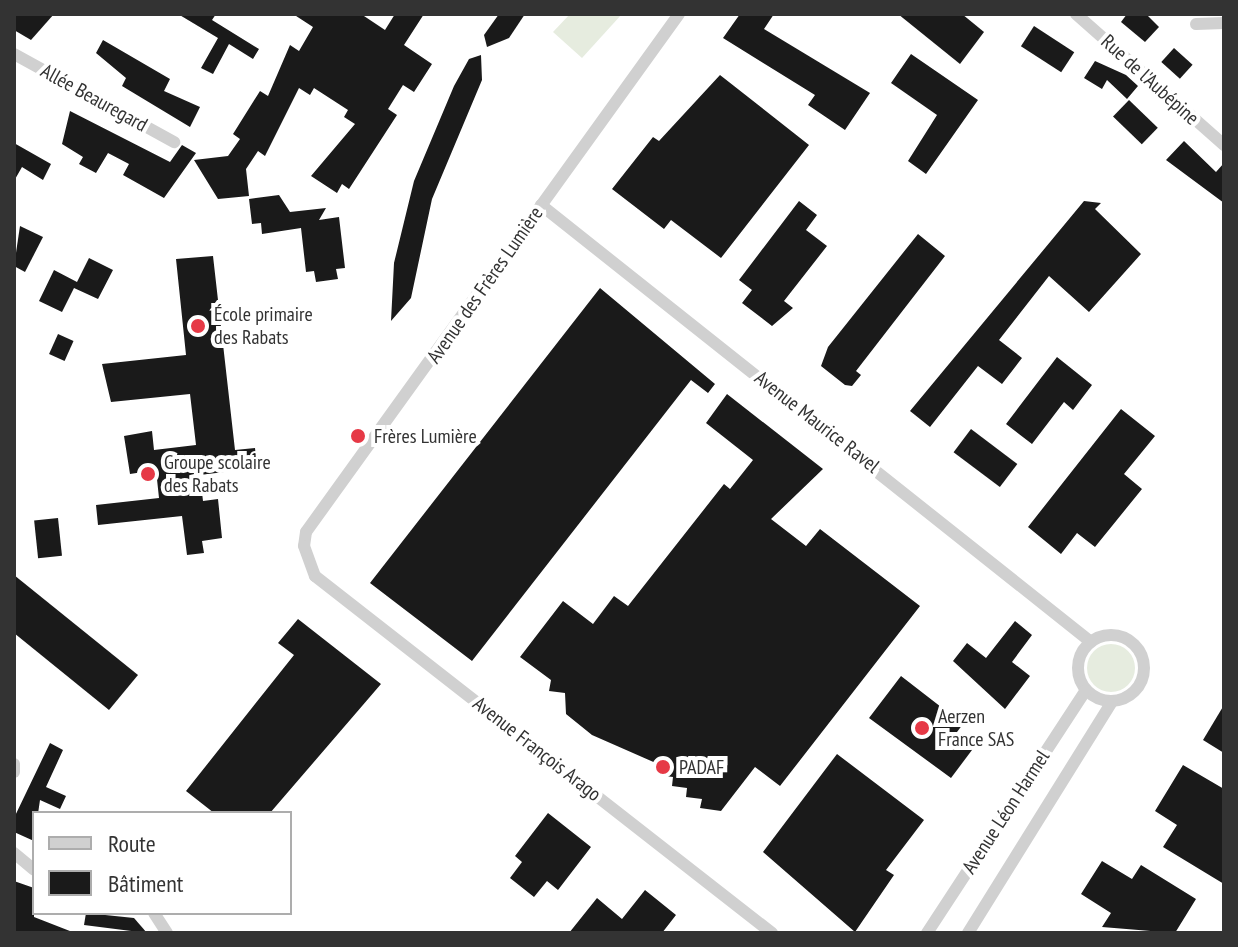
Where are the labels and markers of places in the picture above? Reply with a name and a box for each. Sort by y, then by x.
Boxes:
place label: École primaire des Rabats [214,302,313,349]
marker: École primaire des Rabats [189,317,207,335]
place label: Frères Lumière [374,424,477,448]
marker: Frères Lumière [349,427,367,445]
place label: Groupe scolaire des Rabats [164,450,271,497]
marker: Groupe scolaire des Rabats [139,465,157,483]
place label: Aerzen France SAS [938,704,1014,751]
marker: Aerzen France SAS [913,719,931,737]
place label: PADAF [679,755,724,779]
marker: PADAF [654,758,672,776]

